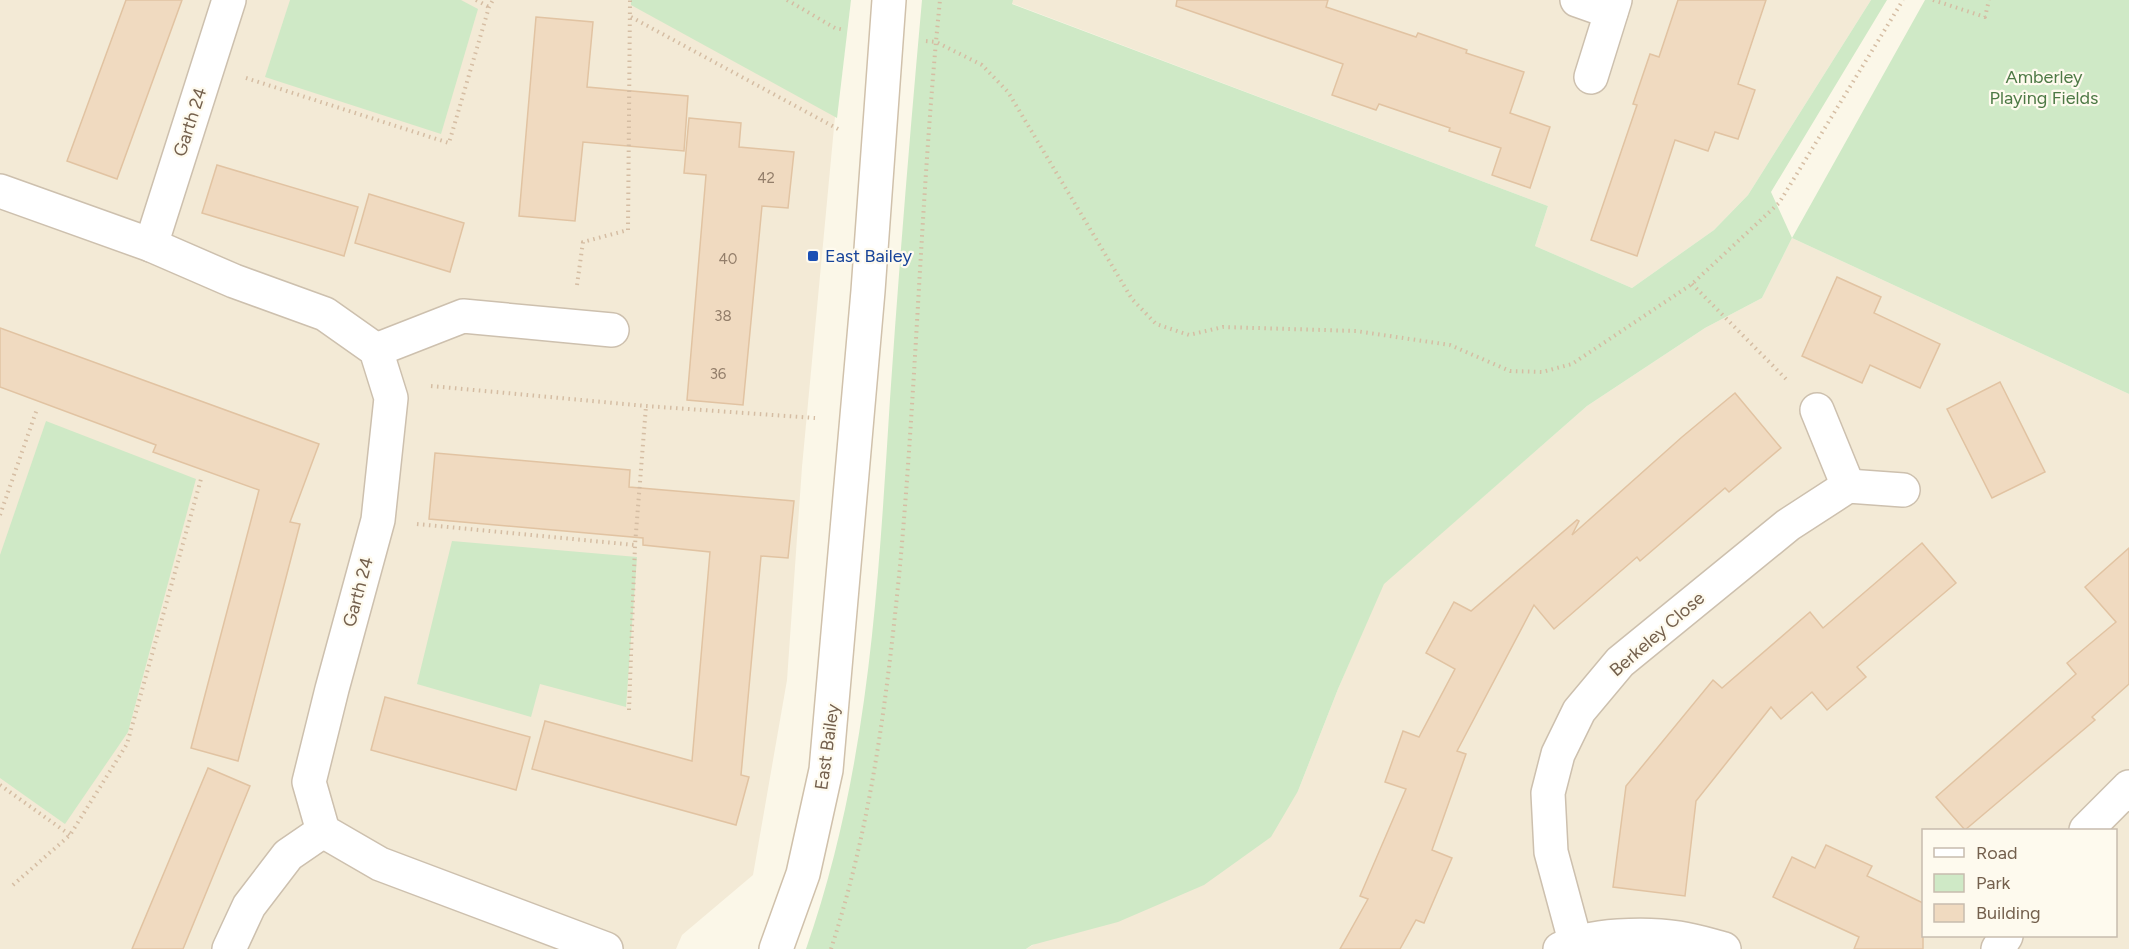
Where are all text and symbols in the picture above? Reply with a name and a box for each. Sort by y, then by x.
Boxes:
park label: Amberley Playing Fields [1990,66,2098,109]
street label: Garth 24 [168,85,212,159]
house number: 42 [757,169,775,187]
place label: East Bailey [825,245,912,267]
marker: East Bailey [806,249,820,263]
house number: 40 [719,250,737,268]
house number: 38 [714,307,732,325]
house number: 36 [710,365,727,383]
street label: Garth 24 [338,555,378,629]
street label: Berkeley Close [1605,587,1709,681]
street label: East Bailey [810,702,844,792]
legend [1922,829,2117,937]
text: Road [1976,842,2017,864]
text: Park [1976,872,2011,894]
text: Building [1976,902,2041,924]

